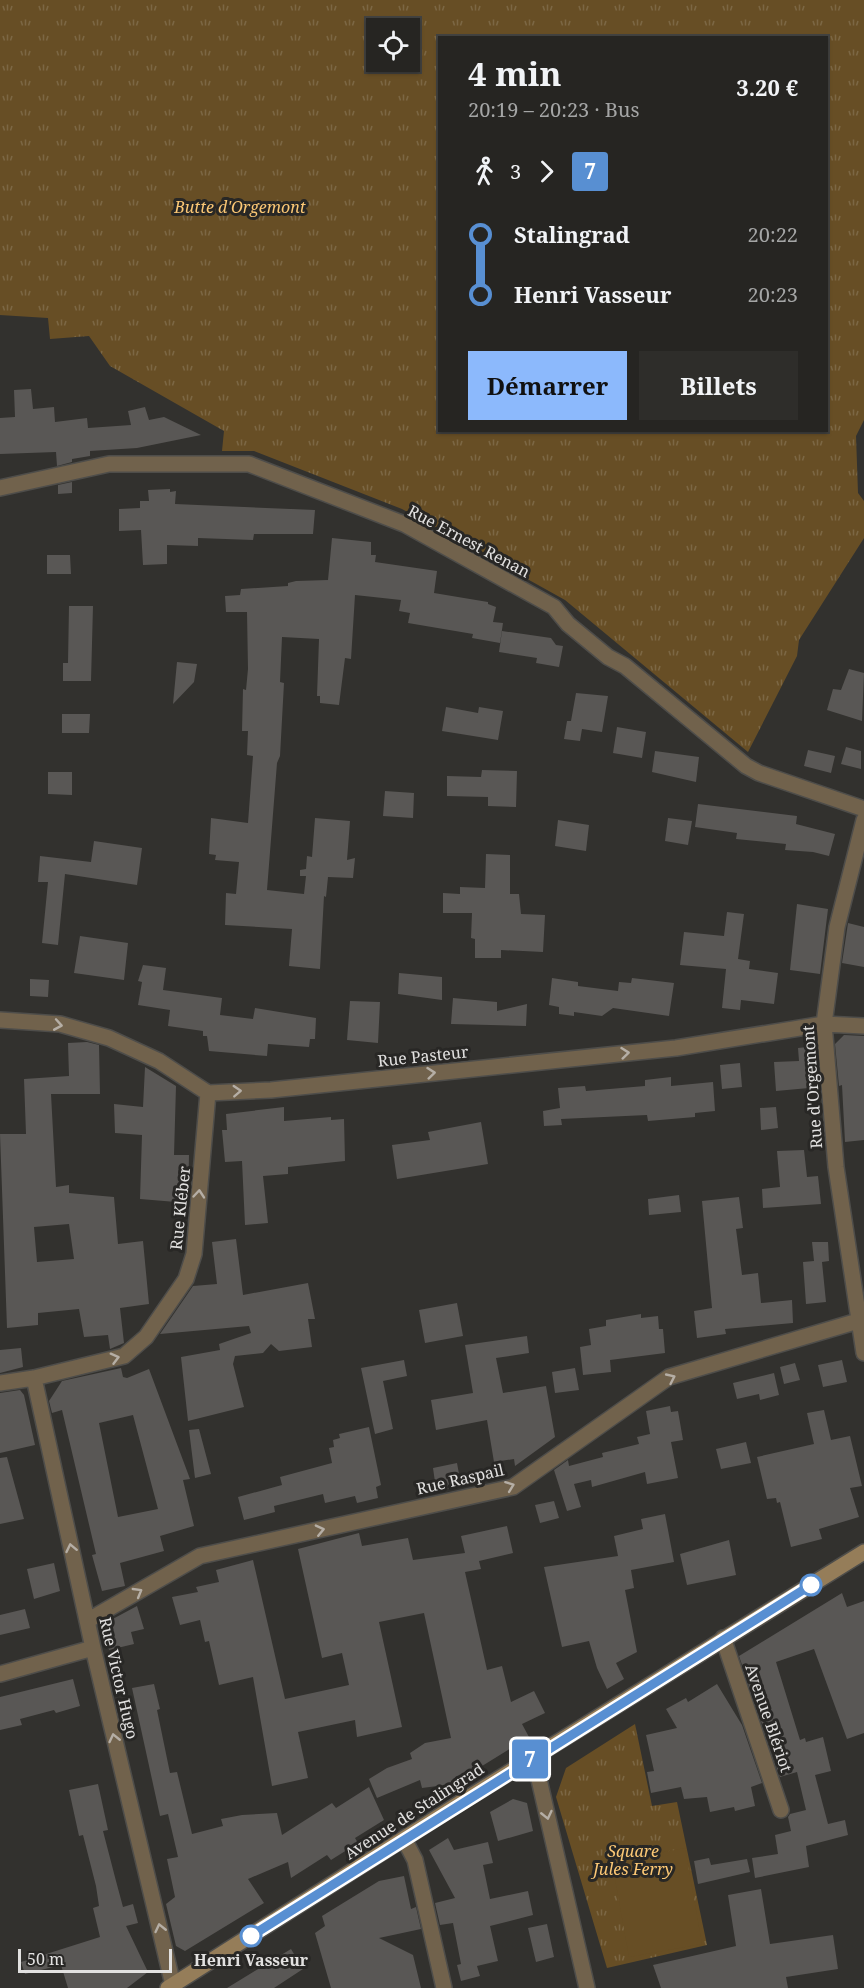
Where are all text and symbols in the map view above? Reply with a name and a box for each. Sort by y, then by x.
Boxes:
map controls [366,18,420,72]
button: locate [366,18,420,72]
text: 4 min [468,51,561,96]
text: 3.20 € [736,72,798,102]
text: 20:19 – 20:23 · Bus [468,96,639,123]
icon: walk [468,155,501,188]
icon: forward [530,155,563,188]
text: 7 [584,157,596,185]
text: 3 [510,158,521,185]
park label: Butte d'Orgemont [173,196,306,218]
text: Stalingrad [514,219,630,249]
text: 20:22 [748,221,798,248]
text: Henri Vasseur [514,279,671,309]
text: 20:23 [748,281,798,308]
button: Démarrer [468,351,627,420]
button: Billets [639,351,798,420]
street label: Rue Ernest Renan [404,499,534,583]
one-way arrow [53,1018,63,1030]
street label: Rue d'Orgemont [797,1024,827,1149]
street label: Rue Pasteur [377,1040,470,1072]
one-way arrow [620,1047,629,1060]
one-way arrow [426,1067,435,1080]
one-way arrow [232,1085,241,1098]
street label: Rue Kléber [165,1165,195,1251]
one-way arrow [193,1190,206,1199]
one-way arrow [110,1353,120,1366]
one-way arrow [665,1373,676,1385]
street label: Rue Raspail [414,1458,506,1500]
one-way arrow [504,1480,515,1493]
one-way arrow [315,1524,325,1537]
one-way arrow [65,1543,78,1553]
unlabelled marker [800,1574,822,1596]
one-way arrow [132,1588,142,1599]
street label: Rue Victor Hugo [94,1615,144,1741]
street label: Avenue Blériot [740,1661,798,1775]
one-way arrow [109,1733,122,1743]
line badge: 7 [510,1740,550,1778]
text: 7 [524,1745,536,1773]
street label: Avenue de Stalingrad [340,1757,488,1864]
one-way arrow [540,1809,553,1819]
park label: Square Jules Ferry [590,1840,673,1880]
one-way arrow [154,1923,167,1933]
marker: Henri Vasseur [240,1925,262,1947]
scale bar [18,1946,172,1974]
text: 50 m [27,1948,64,1970]
place label: Henri Vasseur [194,1949,309,1971]

